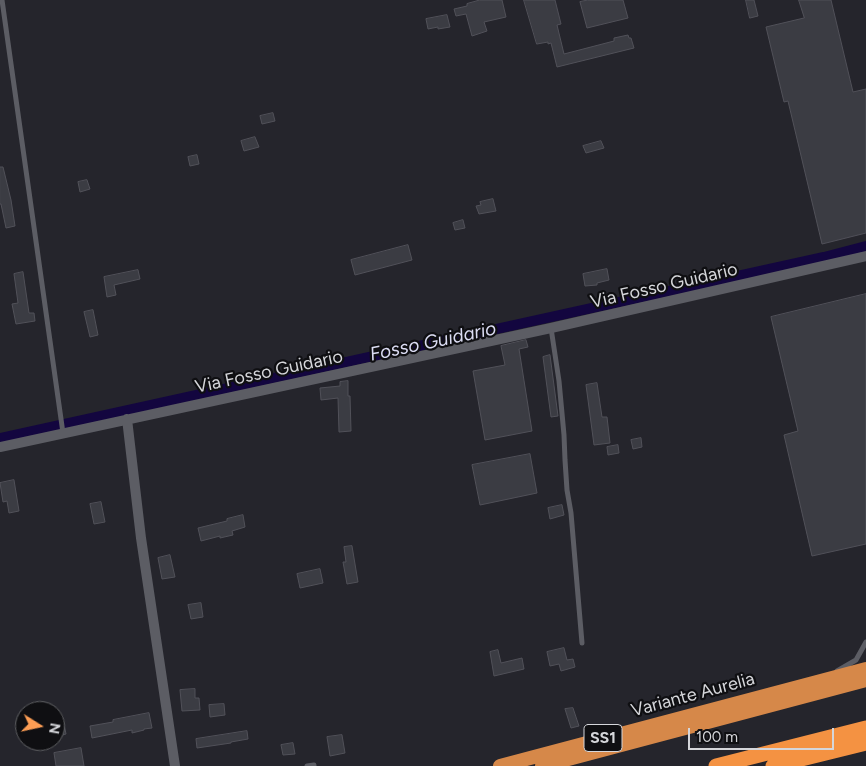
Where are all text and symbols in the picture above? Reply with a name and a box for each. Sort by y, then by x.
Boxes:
street label: Via Fosso Guidario [588,259,740,313]
water label: Fosso Guidario [368,317,498,367]
street label: Via Fosso Guidario [193,346,345,398]
street label: Variante Aurelia [629,668,757,722]
north arrow [15,701,65,751]
scale bar [691,718,837,750]
text: N [45,722,64,735]
road number: SS1 [584,724,622,751]
text: 100 m [696,728,738,746]

